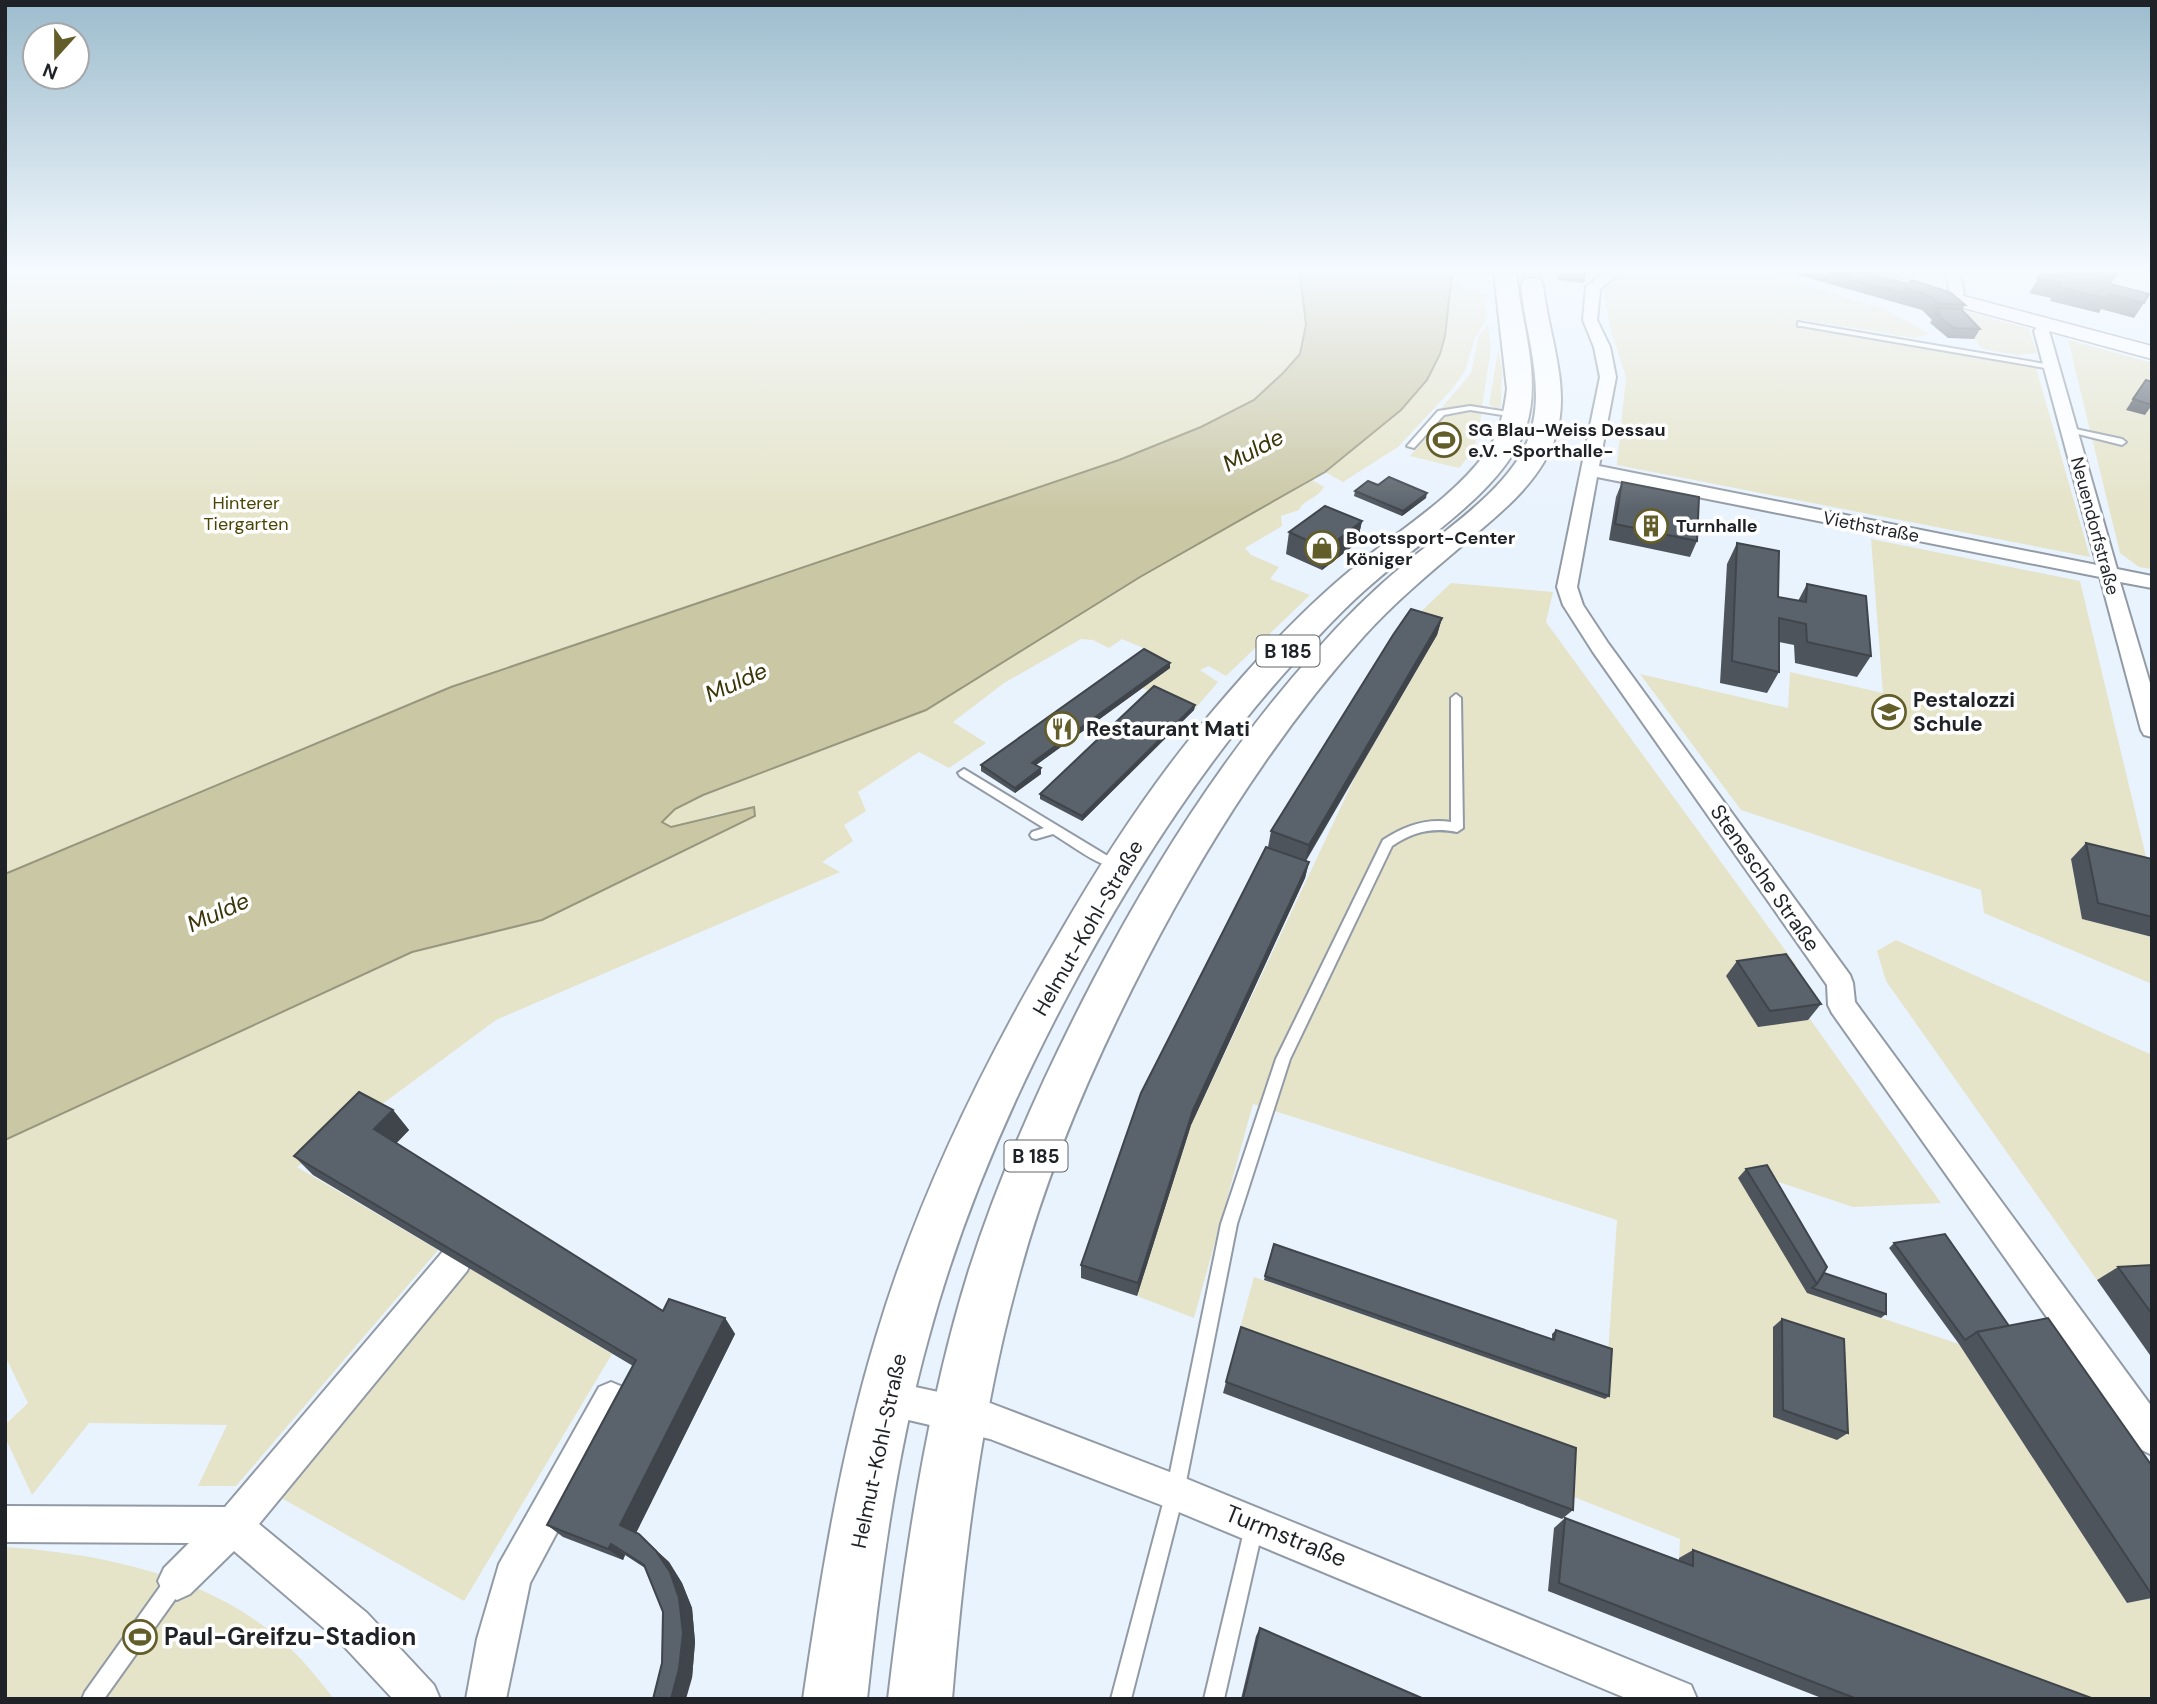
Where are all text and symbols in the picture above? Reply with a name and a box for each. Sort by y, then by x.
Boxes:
north arrow [21,21,91,91]
text: N [39,57,61,86]
place label: SG Blau-Weiss Dessau e.V. -Sporthalle- [1468,418,1666,463]
water label: Mulde [1217,421,1289,479]
sports icon: SG Blau-Weiss Dessau e.V. -Sporthalle- [1425,421,1463,459]
street label: Neuendorfstraße [2065,454,2125,598]
park label: Hinterer Tiergarten [204,491,288,536]
street label: Viethstraße [1821,506,1921,548]
building icon: Turnhalle [1632,507,1670,545]
place label: Turnhalle [1676,514,1758,538]
place label: Bootssport-Center Königer [1346,526,1515,571]
shop icon: Bootssport-Center Königer [1303,529,1341,567]
road number: B 185 [1256,636,1320,666]
water label: Mulde [700,655,772,709]
place label: Pestalozzi Schule [1913,686,2015,738]
school or university icon: Pestalozzi Schule [1870,693,1908,731]
restaurant icon: Restaurant Mati [1043,710,1081,748]
place label: Restaurant Mati [1086,715,1250,743]
street label: Stenesche Straße [1704,799,1826,957]
street label: Helmut-Kohl-Straße [1026,835,1150,1021]
water label: Mulde [182,885,254,939]
road number: B 185 [1004,1140,1068,1172]
street label: Helmut-Kohl-Straße [845,1351,913,1551]
street label: Turmstraße [1221,1497,1351,1574]
sports icon: Paul-Greifzu-Stadion [121,1618,159,1656]
place label: Paul-Greifzu-Stadion [164,1621,416,1652]

